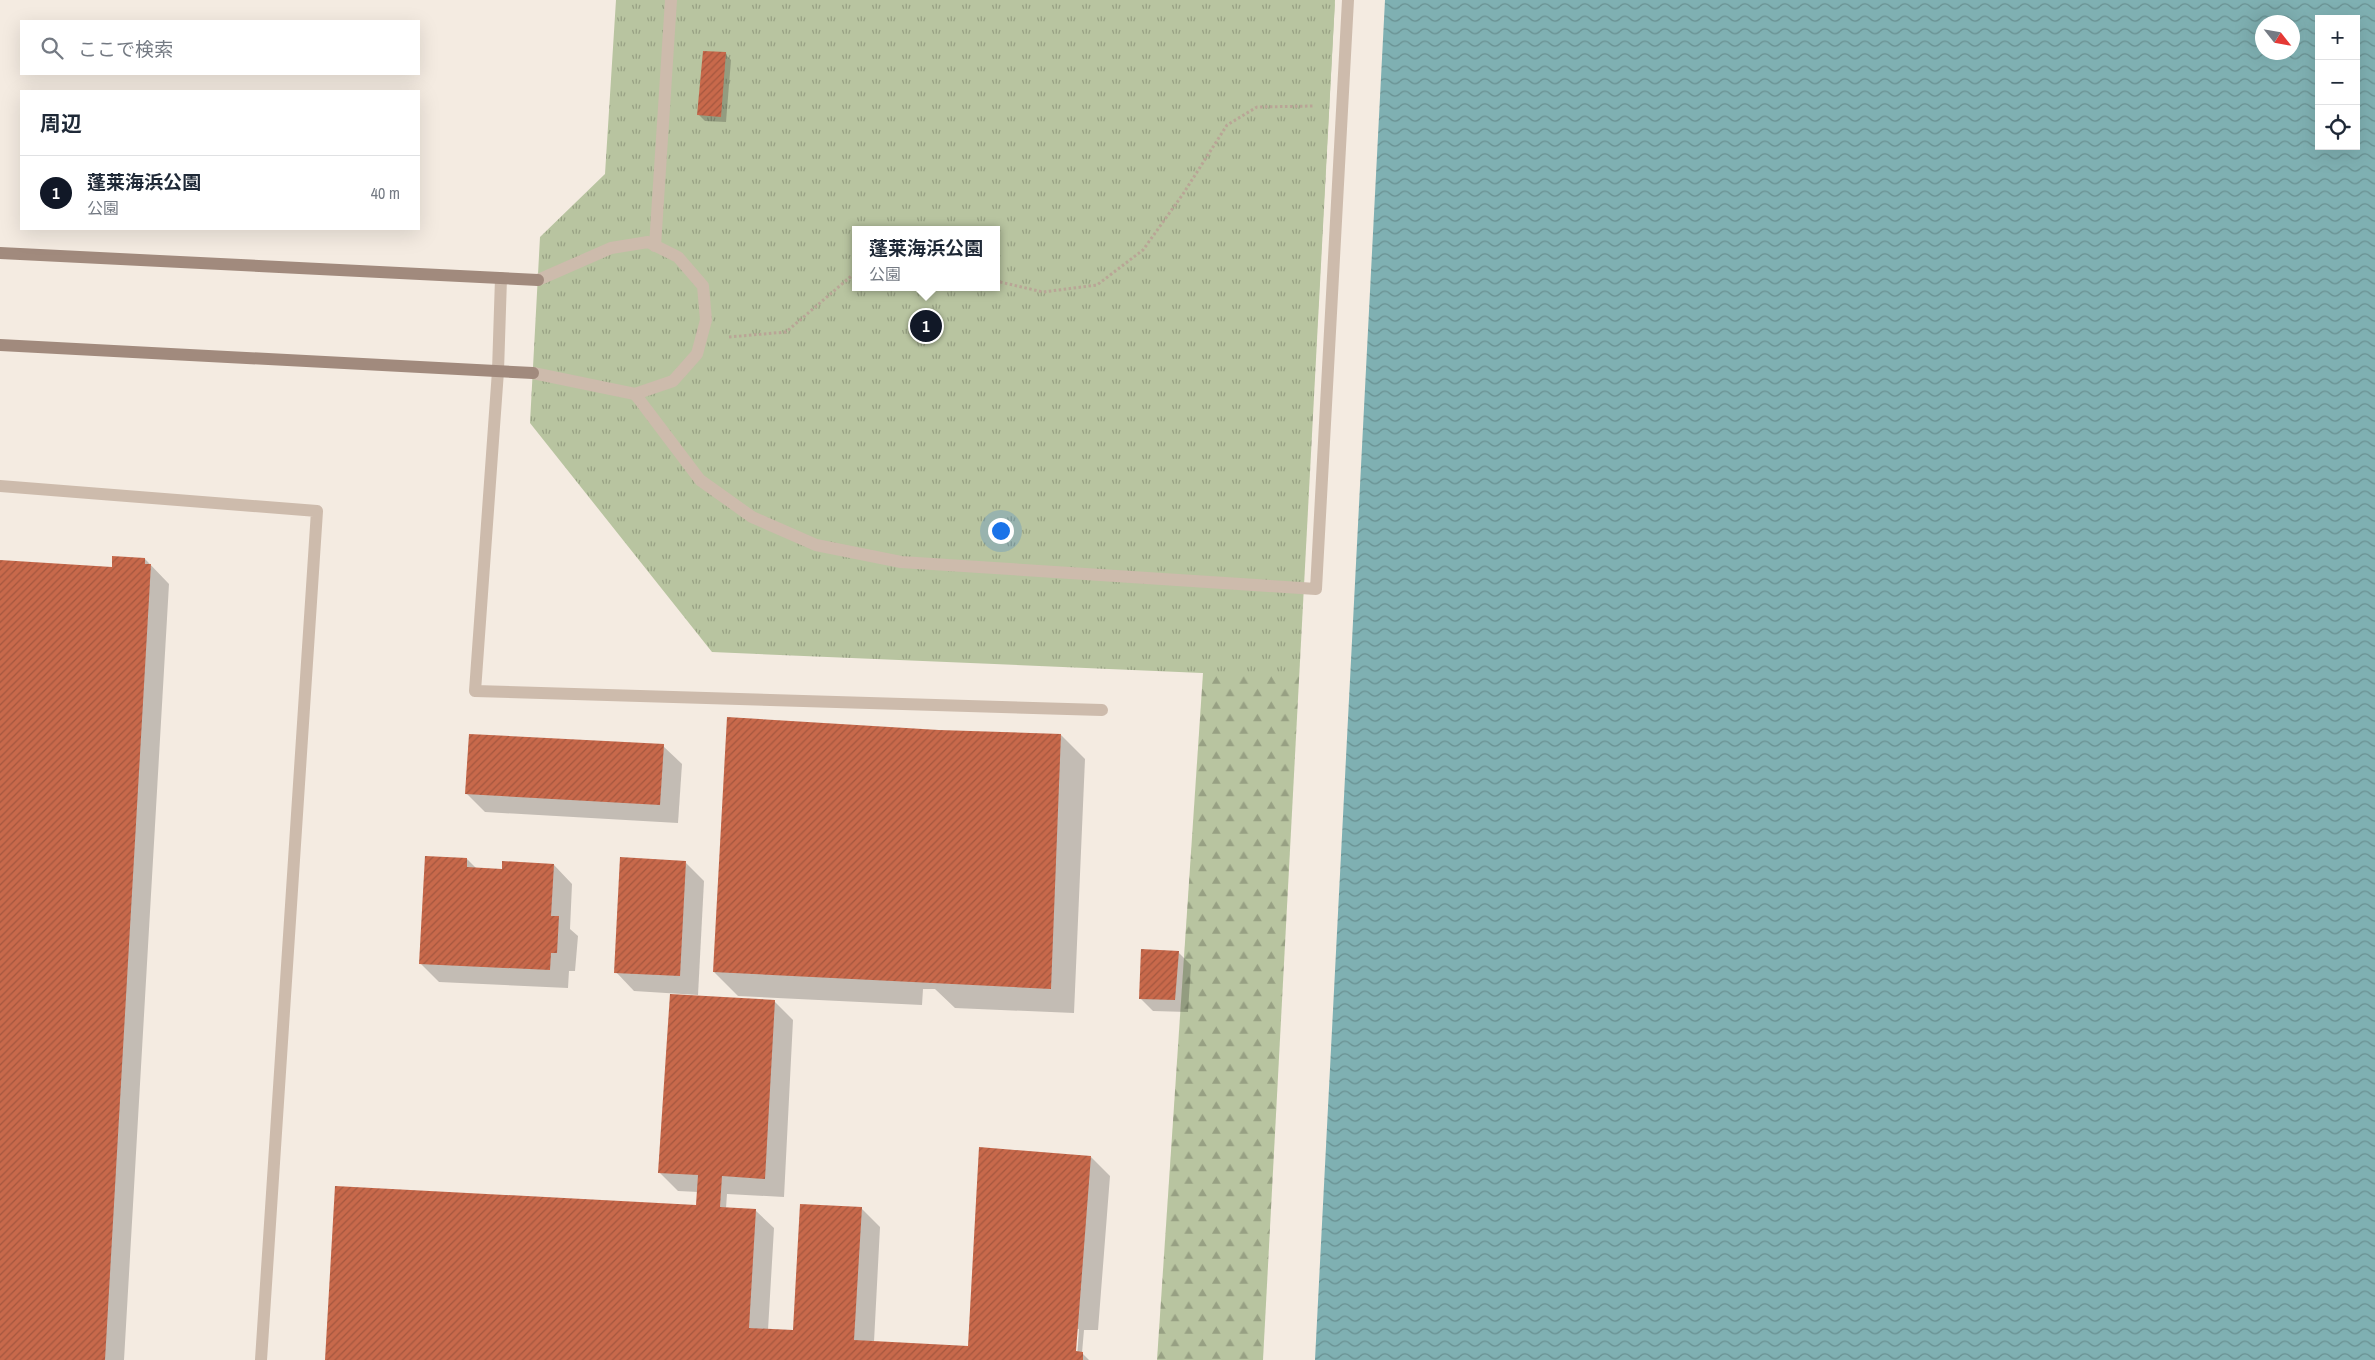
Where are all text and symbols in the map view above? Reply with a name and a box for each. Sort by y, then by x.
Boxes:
north arrow [2255,15,2300,60]
map controls [2315,15,2360,150]
button: + [2315,15,2360,60]
search box [20,20,420,75]
icon: search [38,34,66,62]
text: ここで検索 [78,36,173,62]
button: − [2315,60,2360,105]
button: locate [2315,105,2360,150]
text: 周辺 [40,109,82,138]
text: 蓬莱海浜公園 [87,169,201,195]
text: 1 [52,182,60,204]
text: 40 m [371,182,400,204]
text: 公園 [87,197,119,219]
popup [852,226,1000,291]
text: 蓬莱海浜公園 [869,235,983,261]
text: 公園 [869,263,901,285]
pin: 1 [910,307,942,345]
your location [988,518,1014,544]

